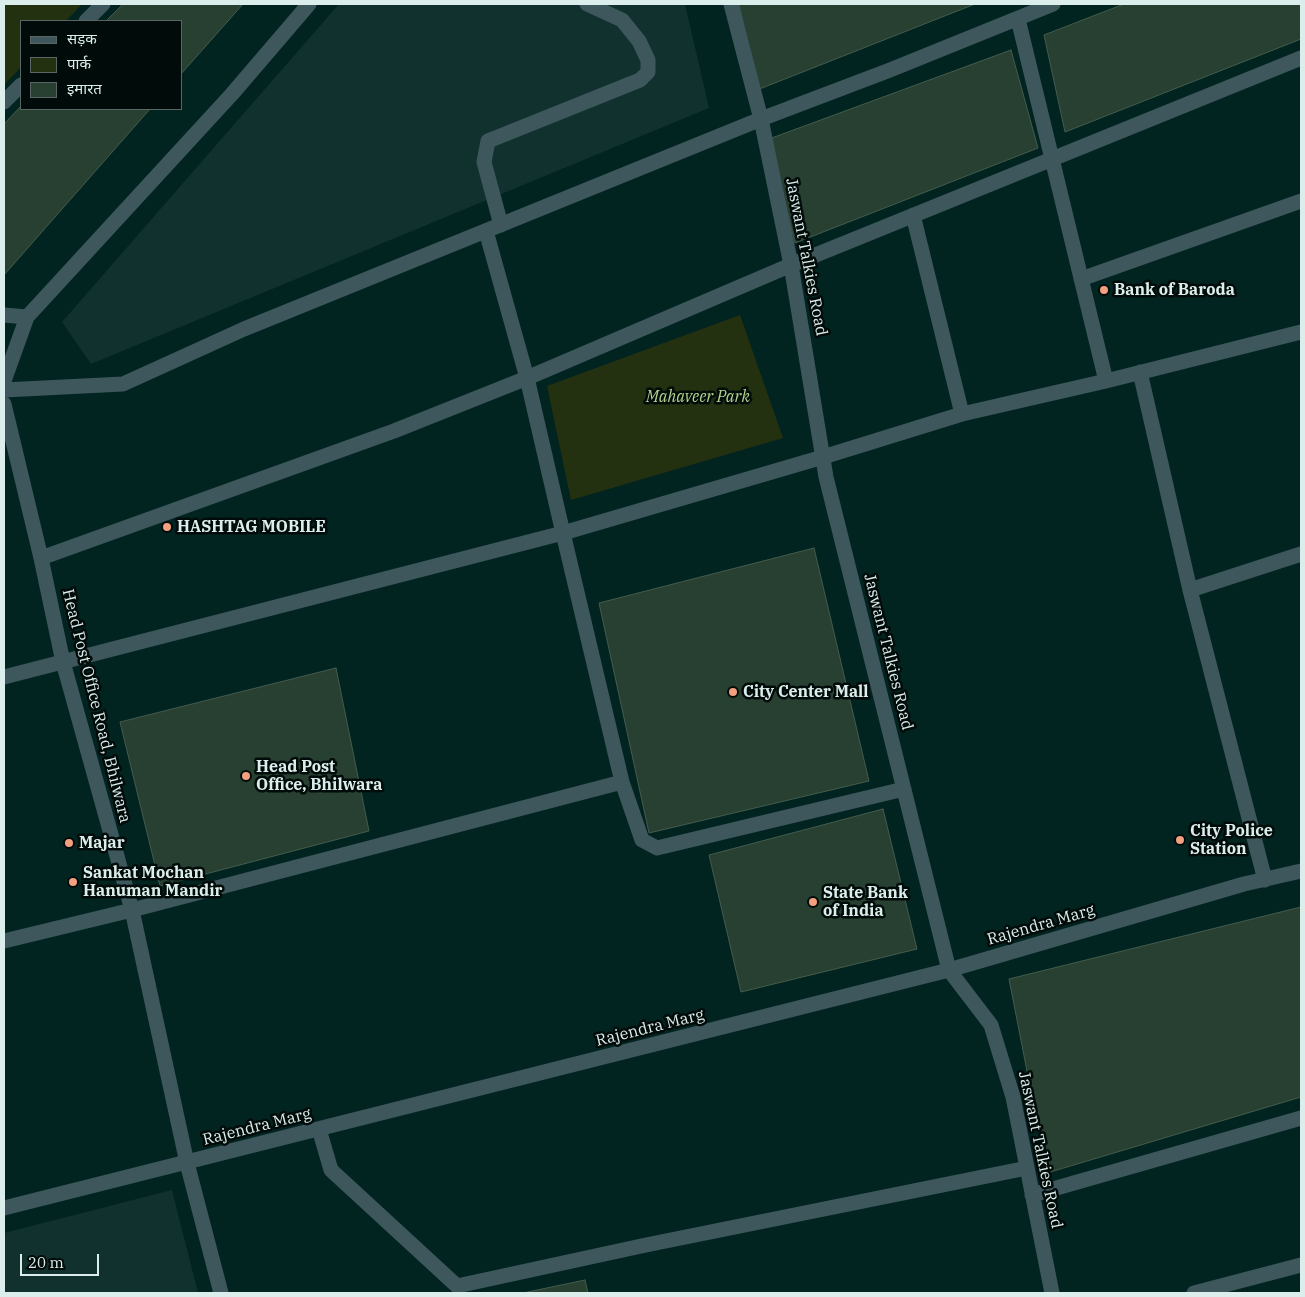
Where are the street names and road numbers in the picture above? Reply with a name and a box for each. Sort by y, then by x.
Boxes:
street label: Jaswant Talkies Road [781,176,831,338]
street label: Jaswant Talkies Road [859,572,917,732]
street label: Head Post Office Road, Bhilwara [58,587,134,825]
street label: Rajendra Marg [985,900,1097,950]
street label: Rajendra Marg [594,1005,706,1051]
street label: Jaswant Talkies Road [1014,1070,1066,1230]
street label: Rajendra Marg [201,1104,313,1150]

